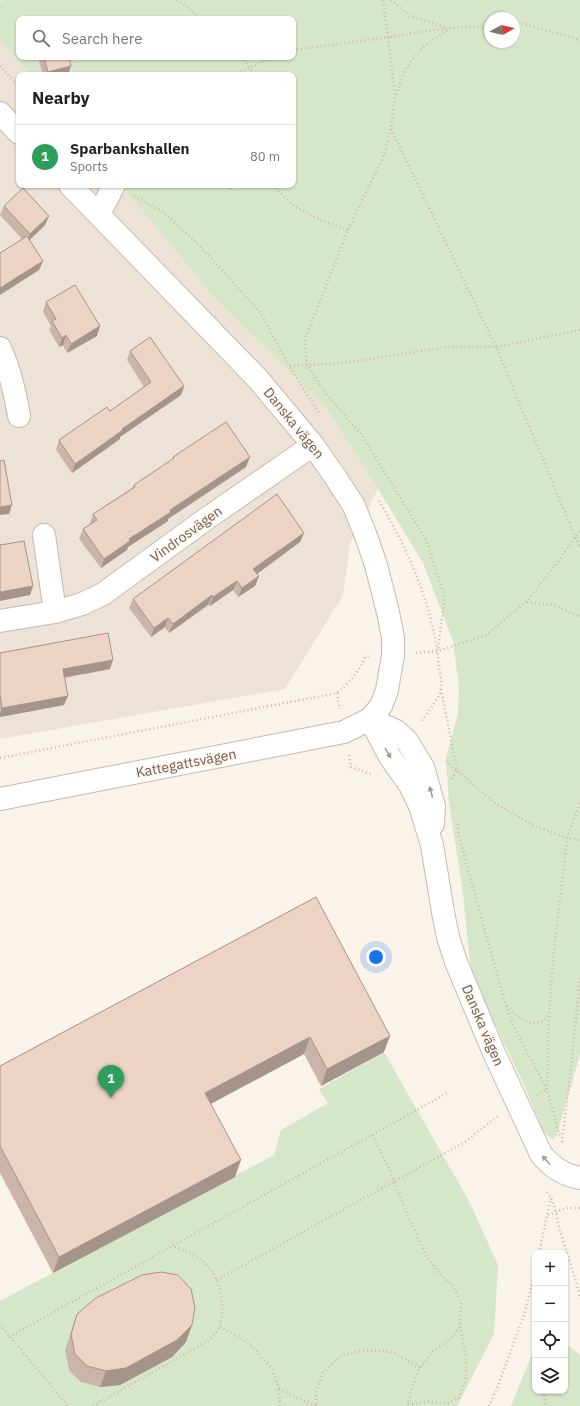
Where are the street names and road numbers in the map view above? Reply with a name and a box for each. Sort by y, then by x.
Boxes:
street label: Danska vägen [260,384,328,462]
street label: Vindrosvägen [146,502,226,566]
street label: Kattegattsvägen [134,744,238,782]
street label: Danska vägen [458,981,508,1069]

